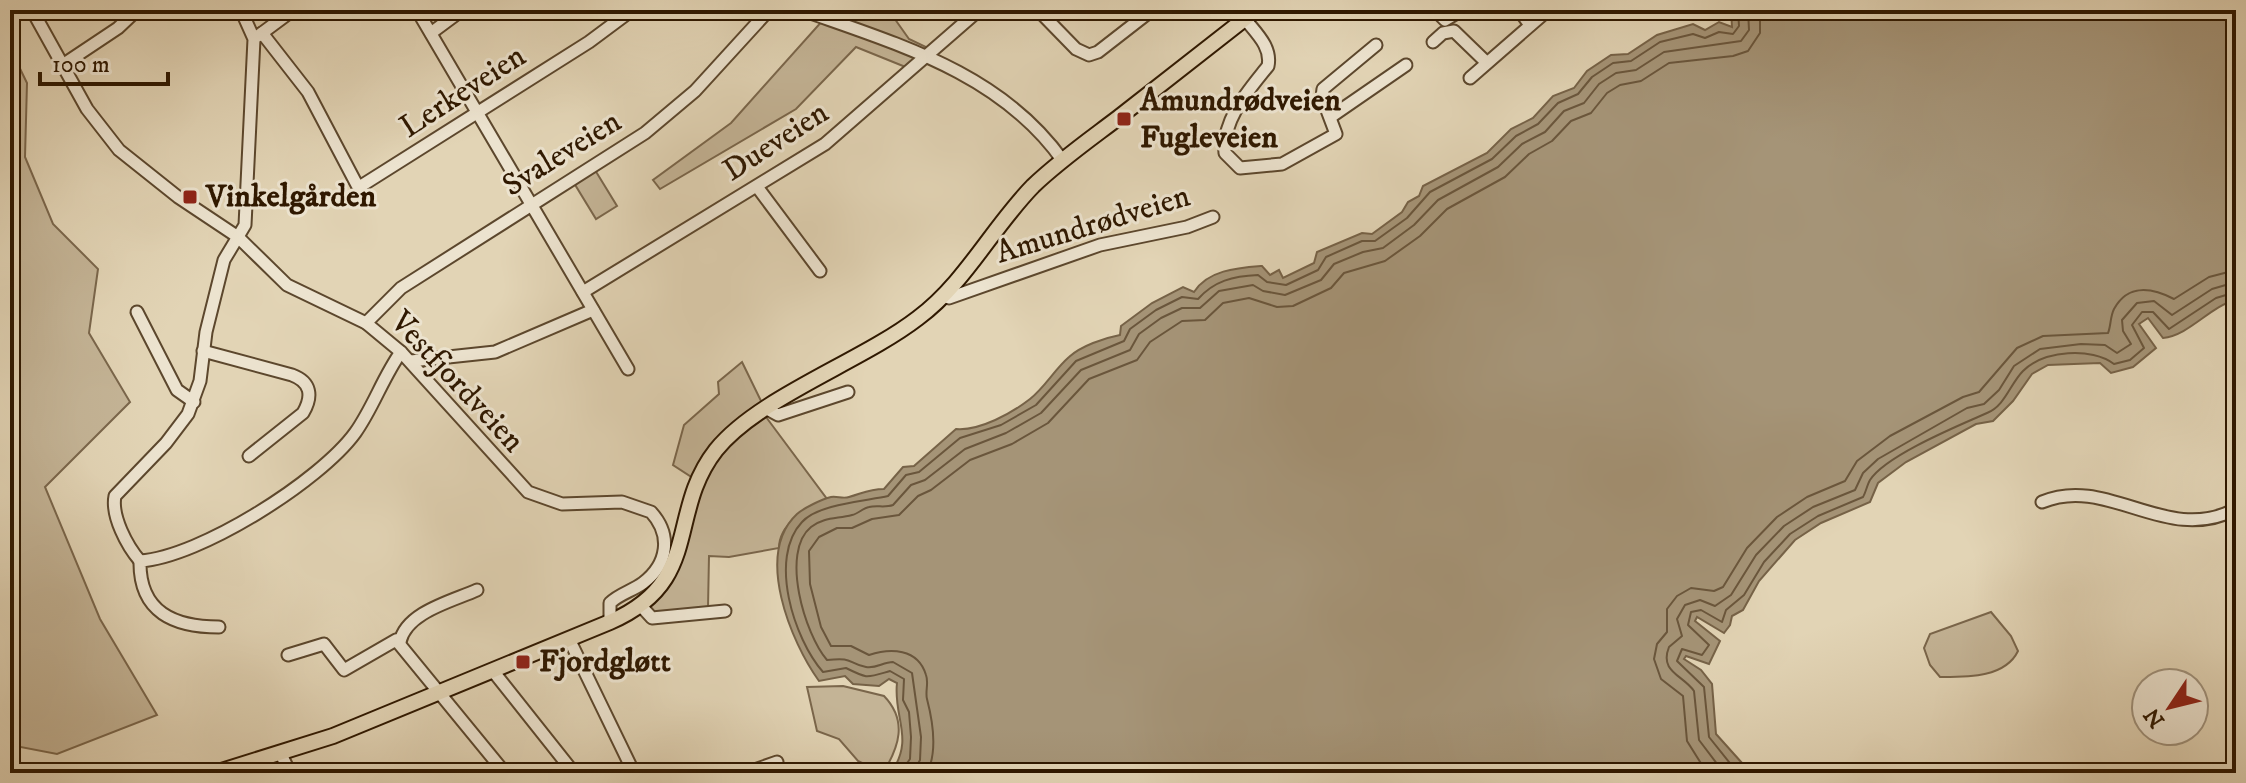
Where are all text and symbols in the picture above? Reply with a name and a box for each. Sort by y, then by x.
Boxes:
scale bar [40,36,168,86]
street label: Lerkeveien [392,36,534,148]
text: 100 m [52,50,110,80]
place label: Amundrødveien Fugleveien [1139,81,1341,158]
street label: Dueveien [716,93,837,191]
street label: Svaleveien [495,102,629,206]
marker: Amundrødveien Fugleveien [1115,110,1133,128]
street label: Amundrødveien [991,176,1195,274]
place label: Vinkelgården [204,177,377,217]
marker: Vinkelgården [181,188,199,206]
street label: Vestfjordveien [381,302,533,461]
place label: Fjordgløtt [539,642,671,682]
marker: Fjordgløtt [514,653,532,671]
north arrow [2130,667,2210,747]
text: N [2139,702,2171,733]

